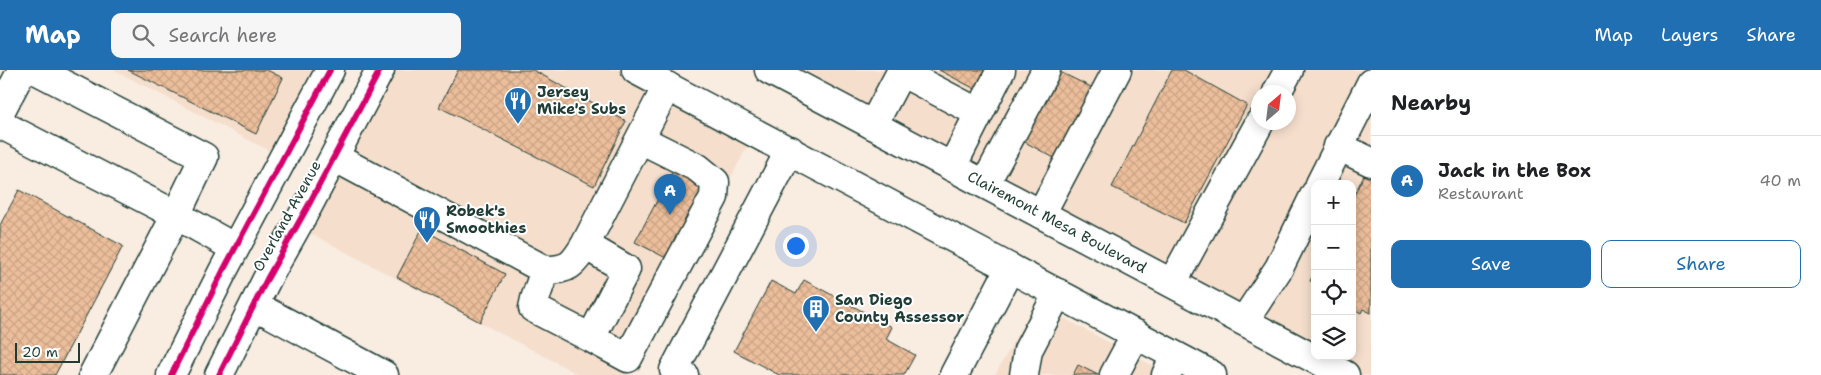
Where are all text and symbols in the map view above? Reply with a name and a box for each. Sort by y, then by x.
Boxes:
search box [111,13,461,58]
text: Map [25,19,81,51]
icon: search [129,21,157,49]
text: Search here [169,23,277,48]
text: Map [1595,23,1633,47]
text: Layers [1661,23,1718,47]
text: Share [1746,23,1796,47]
place label: Jersey Mike's Subs [537,82,626,119]
north arrow [1251,85,1296,130]
restaurant icon: Jersey Mike's Subs [503,86,533,125]
text: Nearby [1391,89,1471,117]
street label: Overland Avenue [248,157,326,275]
text: Jack in the Box [1438,158,1591,183]
street label: Clairemont Mesa Boulevard [964,166,1151,278]
text: A [1401,170,1413,191]
text: 40 m [1759,170,1801,191]
pin: A [654,174,686,215]
map controls [1311,180,1356,360]
button: + [1311,180,1356,225]
text: Restaurant [1438,183,1524,204]
place label: Robek's Smoothies [446,201,526,238]
restaurant icon: Robek's Smoothies [412,205,442,244]
button: − [1311,225,1356,270]
your location [783,233,809,259]
button: Save [1391,240,1591,288]
button: Share [1601,240,1801,288]
button: locate [1311,270,1356,315]
place label: San Diego County Assessor [835,290,964,327]
building icon: San Diego County Assessor [801,294,831,333]
button: layers [1311,315,1356,360]
scale bar [15,340,80,363]
text: 20 m [22,343,58,361]

